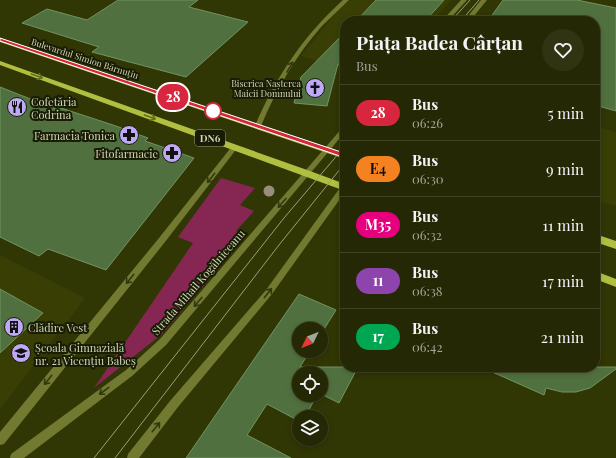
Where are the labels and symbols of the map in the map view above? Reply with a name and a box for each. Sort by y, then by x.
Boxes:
street label: Bulevardul Simion Bărnuțiu [29,35,141,82]
one-way arrow [285,62,294,73]
one-way arrow [30,73,42,81]
place label: Biserica Nașterea Maicii Domnului [231,77,302,99]
church icon: Biserica Nașterea Maicii Domnului [304,77,326,99]
line badge: 28 [155,84,191,110]
place label: Cofetăria Codrina [31,94,77,122]
restaurant icon: Cofetăria Codrina [6,96,28,118]
unlabelled marker [204,102,222,120]
one-way arrow [144,113,156,121]
pharmacy icon: Farmacia Tonica [118,124,140,146]
place label: Farmacia Tonica [34,128,116,143]
road number: DN6 [195,130,225,146]
pharmacy icon: Fitofarmacie [161,142,183,164]
place label: Fitofarmacie [95,146,158,161]
one-way arrow [207,172,216,183]
one-way arrow [277,197,286,208]
street label: Strada Mihail Kogălniceanu [148,226,248,338]
one-way arrow [126,274,135,285]
one-way arrow [263,288,272,299]
one-way arrow [193,296,202,307]
building icon: Clădire Vest [3,316,25,338]
place label: Clădire Vest [28,320,87,335]
north arrow [292,322,328,358]
place label: Școala Gimnazială nr. 21 Vicențiu Babeș [35,340,136,368]
school or university icon: Școala Gimnazială nr. 21 Vicențiu Babeș [10,342,32,364]
one-way arrow [44,375,53,386]
one-way arrow [98,387,109,395]
one-way arrow [151,422,160,433]

